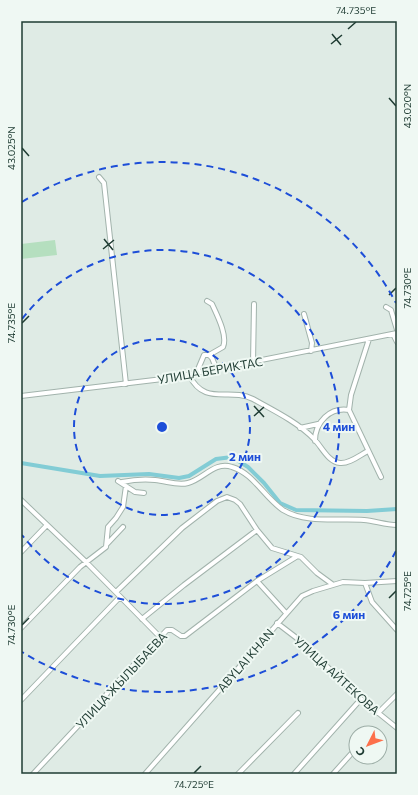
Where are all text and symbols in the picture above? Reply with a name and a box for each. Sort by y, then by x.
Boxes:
text: 74.735°E [336,4,376,16]
text: 43.020°N [401,84,413,128]
text: 43.025°N [5,126,17,170]
text: 74.730°E [401,267,413,309]
text: 74.735°E [5,303,17,343]
street label: УЛИЦА БЕРИКТАС [156,354,264,386]
text: 4 мин [323,419,355,433]
centre of rings [155,420,169,434]
text: 2 мин [229,449,261,463]
text: 74.725°E [401,571,413,611]
text: 74.730°E [5,604,17,646]
text: 6 мин [333,607,365,621]
street label: ABYLAI KHAN [214,626,276,694]
street label: УЛИЦА ЖЫЛЫБАЕВА [73,629,169,731]
street label: УЛИЦА АЙТЕКОВА [291,633,383,717]
north arrow [348,725,388,765]
text: С [353,745,368,759]
text: 74.725°E [174,778,214,790]

